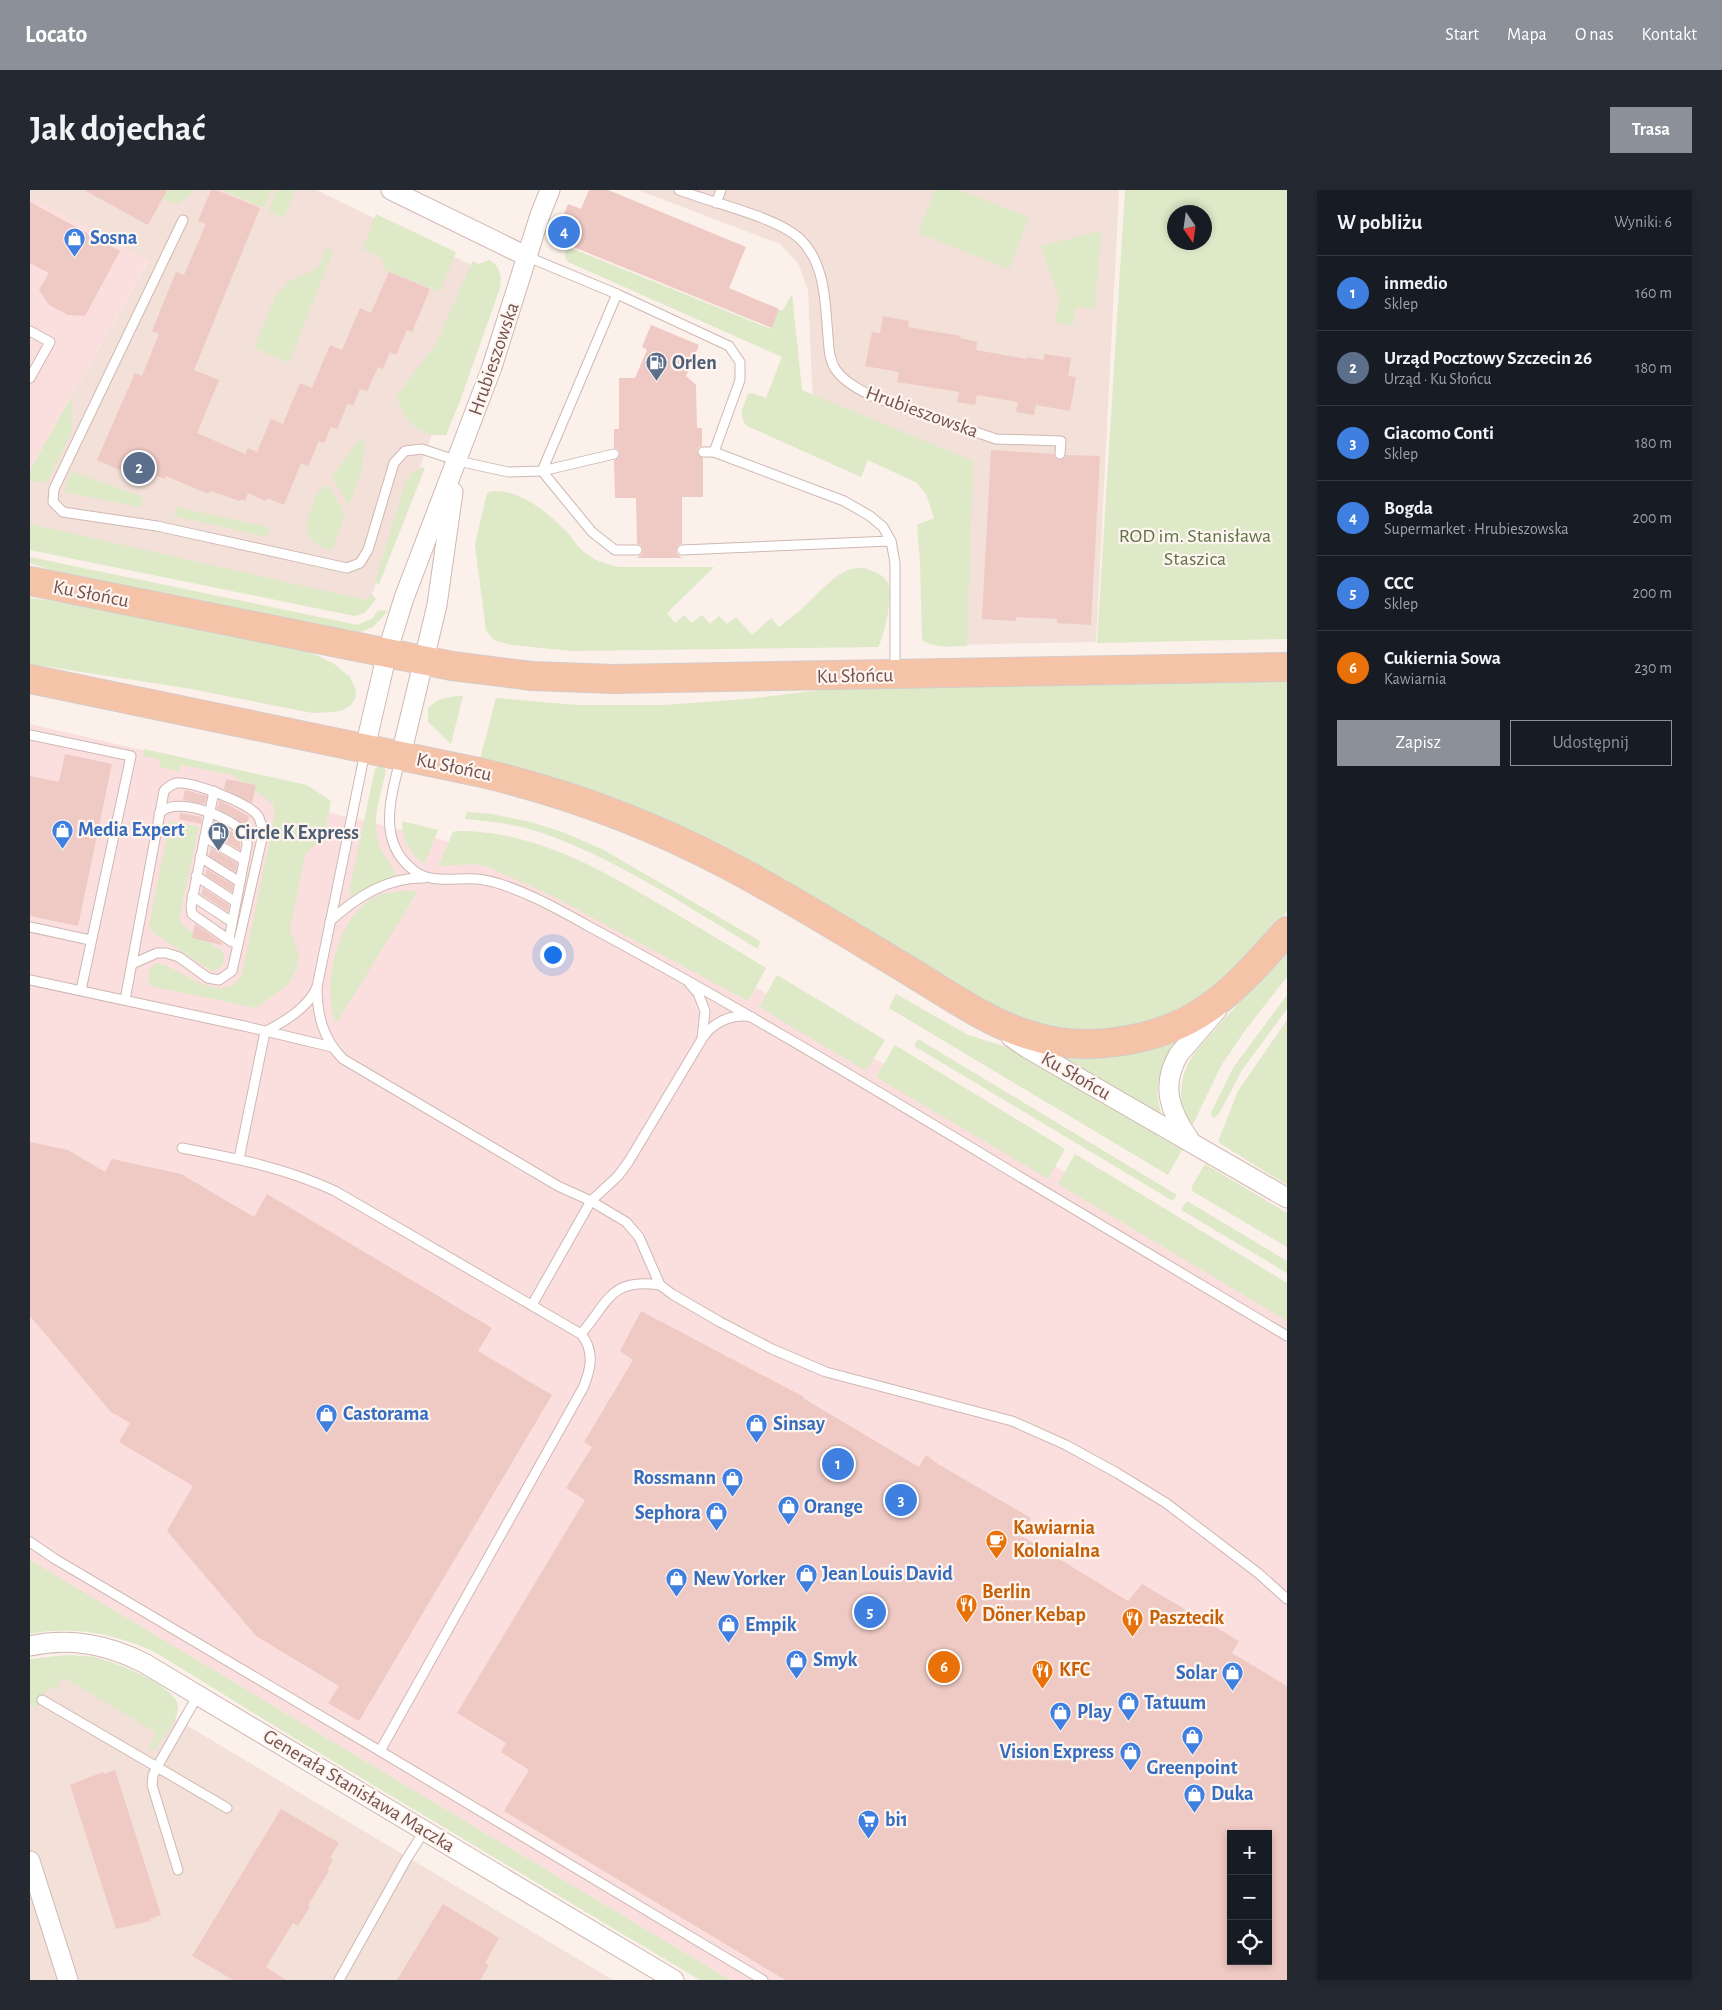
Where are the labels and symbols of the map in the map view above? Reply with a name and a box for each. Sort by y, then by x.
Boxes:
north arrow [1167,205,1212,250]
pin: 4 [548,213,580,251]
shop icon: Sosna [62,226,86,257]
place label: Sosna [90,228,138,248]
street label: Hrubieszowska [465,300,523,418]
fuel station icon: Orlen [644,351,668,382]
place label: Orlen [672,353,717,373]
street label: Hrubieszowska [863,382,981,442]
pin: 2 [123,449,155,487]
park label: ROD im. Stanisława Staszica [1119,526,1271,569]
street label: Ku Słońcu [51,577,131,611]
street label: Ku Słońcu [817,665,893,687]
street label: Ku Słońcu [414,749,494,785]
shop icon: Media Expert [50,818,74,849]
place label: Media Expert [78,820,185,840]
fuel station icon: Circle K Express [207,821,231,852]
place label: Circle K Express [235,823,359,843]
your location [540,942,566,968]
street label: Ku Słońcu [1038,1048,1114,1104]
shop icon: Castorama [315,1402,339,1433]
place label: Castorama [343,1404,429,1424]
shop icon: Sinsay [745,1412,769,1443]
place label: Sinsay [773,1414,825,1434]
pin: 1 [822,1445,854,1483]
shop icon: Rossmann [720,1466,744,1497]
place label: Rossmann [633,1468,716,1488]
pin: 3 [885,1481,917,1519]
shop icon: Orange [776,1495,800,1526]
place label: Orange [804,1497,863,1517]
shop icon: Sephora [705,1501,729,1532]
place label: Sephora [635,1503,701,1523]
place label: Kawiarnia Kolonialna [1013,1518,1100,1561]
cafe icon: Kawiarnia Kolonialna [985,1528,1009,1559]
shop icon: Jean Louis David [794,1562,818,1593]
place label: Jean Louis David [822,1564,953,1584]
shop icon: New Yorker [665,1567,689,1598]
place label: New Yorker [693,1569,785,1589]
place label: Berlin Döner Kebap [982,1582,1086,1625]
restaurant icon: Berlin Döner Kebap [954,1592,978,1623]
pin: 5 [854,1593,886,1631]
restaurant icon: Pasztecik [1121,1606,1145,1637]
place label: Pasztecik [1149,1608,1224,1628]
shop icon: Empik [717,1613,741,1644]
place label: Empik [745,1615,797,1635]
shop icon: Smyk [785,1648,809,1679]
pin: 6 [928,1648,960,1686]
place label: Smyk [813,1650,858,1670]
restaurant icon: KFC [1031,1658,1055,1689]
place label: KFC [1059,1660,1091,1680]
shop icon: Solar [1221,1661,1245,1692]
place label: Solar [1176,1663,1217,1683]
shop icon: Tatuum [1116,1691,1140,1722]
place label: Tatuum [1144,1693,1206,1713]
shop icon: Play [1049,1700,1073,1731]
place label: Play [1077,1702,1112,1722]
shop icon: Greenpoint [1180,1724,1204,1755]
street label: Generała Stanisława Maczka [260,1726,458,1856]
shop icon: Vision Express [1118,1740,1142,1771]
place label: Vision Express [999,1742,1114,1762]
place label: Greenpoint [1147,1758,1238,1778]
shop icon: Duka [1183,1782,1207,1813]
place label: Duka [1211,1784,1254,1804]
supermarket icon: bi1 [857,1808,881,1839]
place label: bi1 [885,1810,908,1830]

